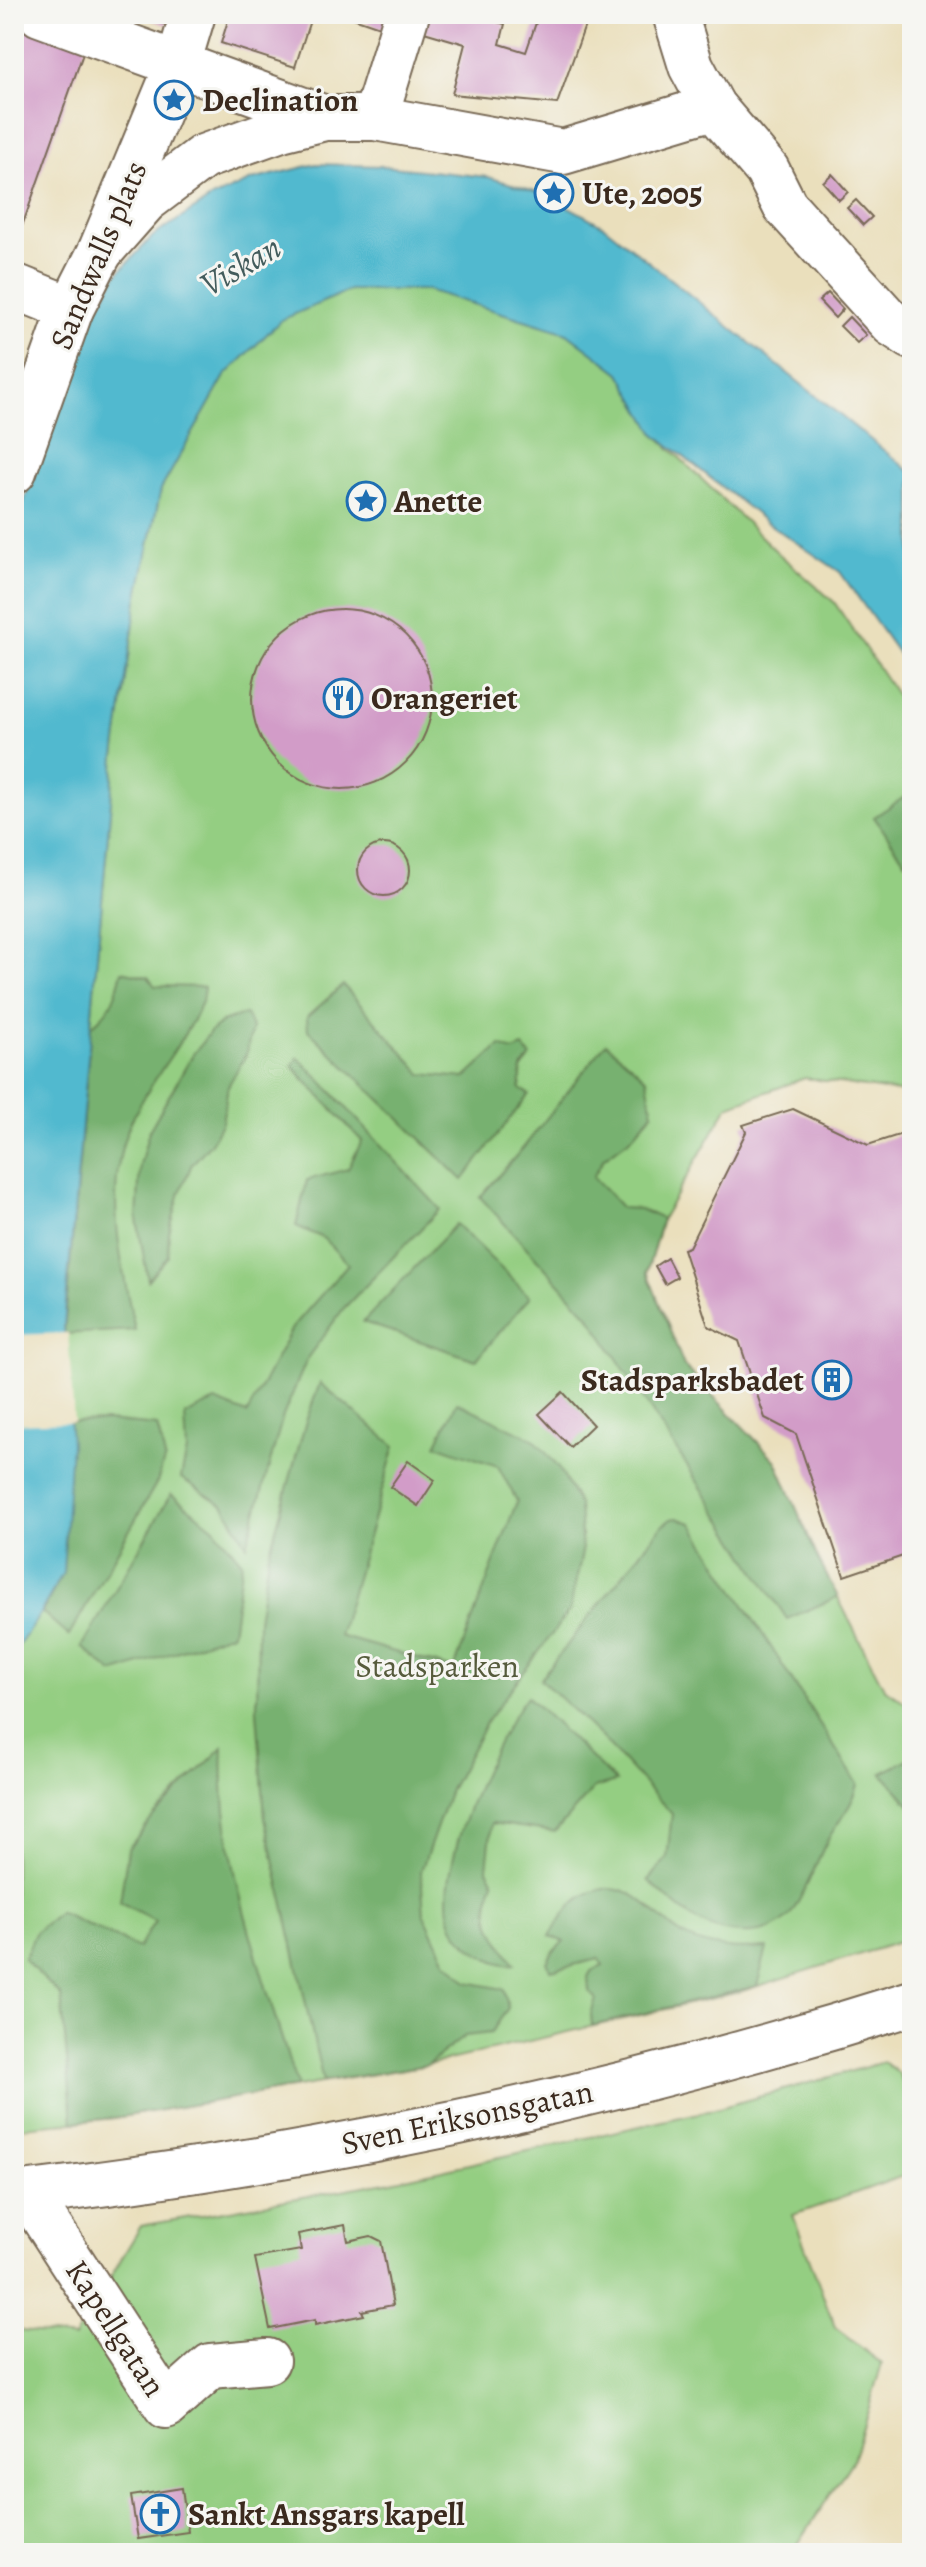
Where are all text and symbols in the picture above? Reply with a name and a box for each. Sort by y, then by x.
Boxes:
place label: Declination [202,78,358,122]
place icon: Declination [153,79,195,121]
street label: Sandwalls plats [39,154,157,356]
place label: Ute, 2005 [582,171,703,215]
place icon: Ute, 2005 [533,172,575,214]
water label: Viskan [191,224,289,307]
place label: Anette [393,479,482,523]
place icon: Anette [345,480,387,522]
place label: Orangeriet [371,676,518,720]
restaurant icon: Orangeriet [322,677,364,719]
place label: Stadsparksbadet [581,1358,804,1402]
building icon: Stadsparksbadet [811,1359,853,1401]
park label: Stadsparken [355,1644,519,1688]
street label: Sven Eriksonsgatan [337,2069,597,2165]
street label: Kapellgatan [55,2251,177,2405]
place label: Sankt Ansgars kapell [188,2492,465,2536]
church icon: Sankt Ansgars kapell [139,2493,181,2535]

